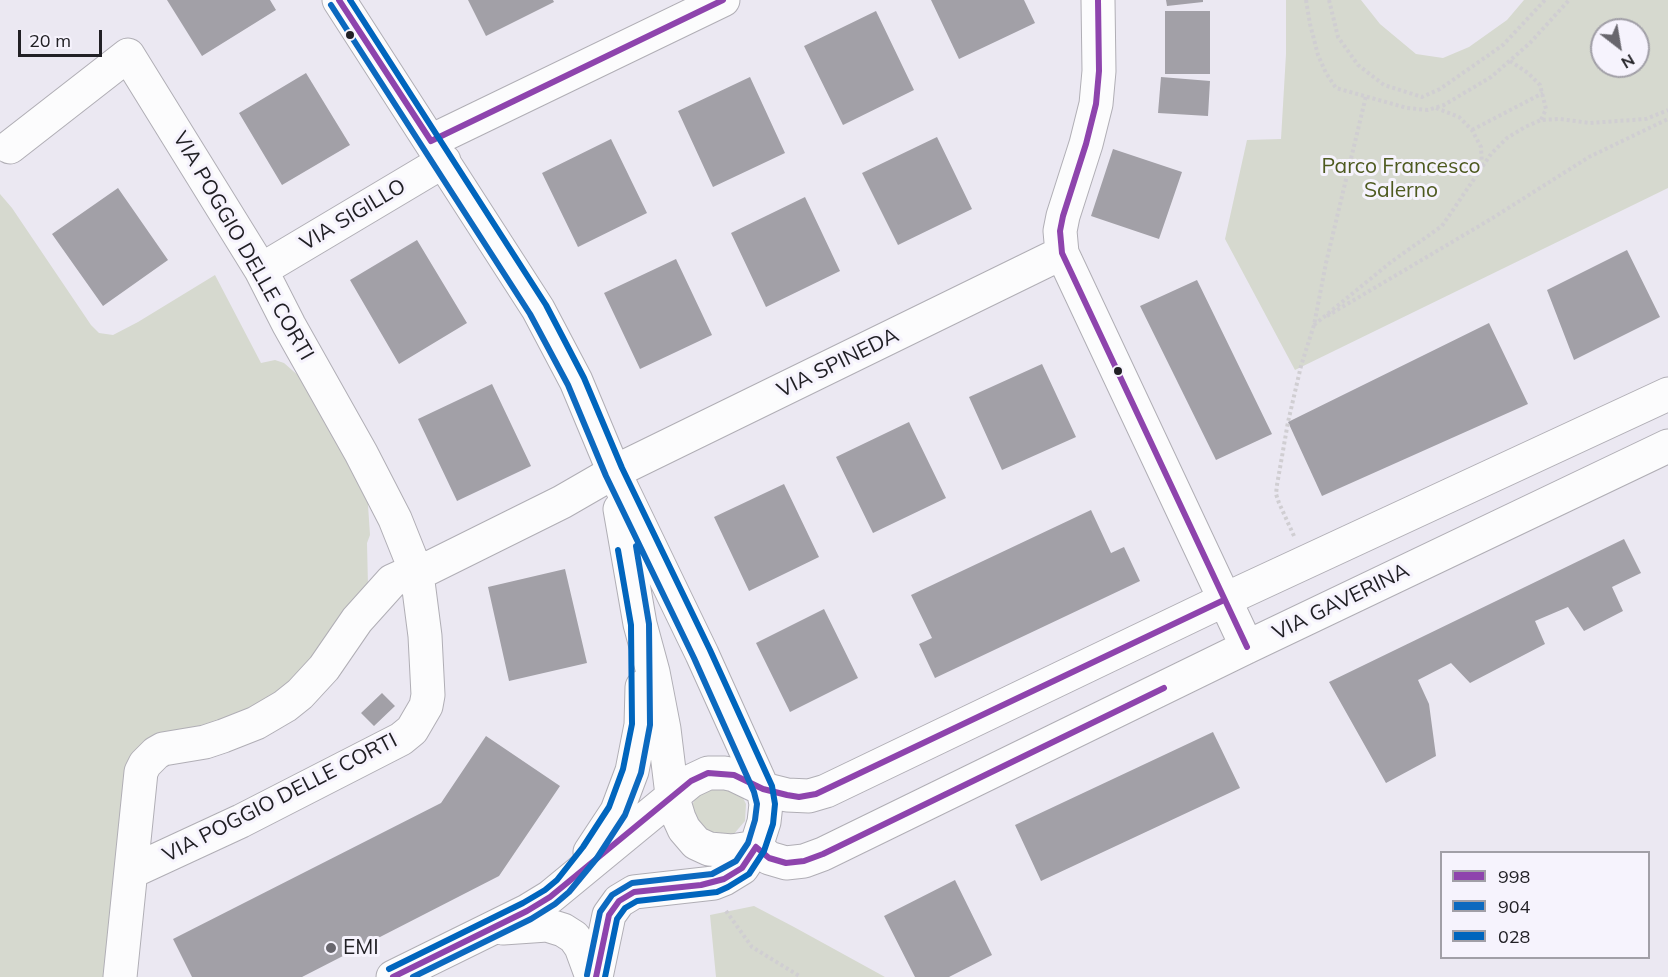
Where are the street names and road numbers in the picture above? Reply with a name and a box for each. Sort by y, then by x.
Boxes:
street label: VIA POGGIO DELLE CORTI [167,127,319,365]
street label: VIA SIGILLO [296,174,410,256]
street label: VIA SPINEDA [773,323,903,403]
street label: VIA GAVERINA [1269,558,1413,646]
street label: VIA POGGIO DELLE CORTI [159,728,401,868]

